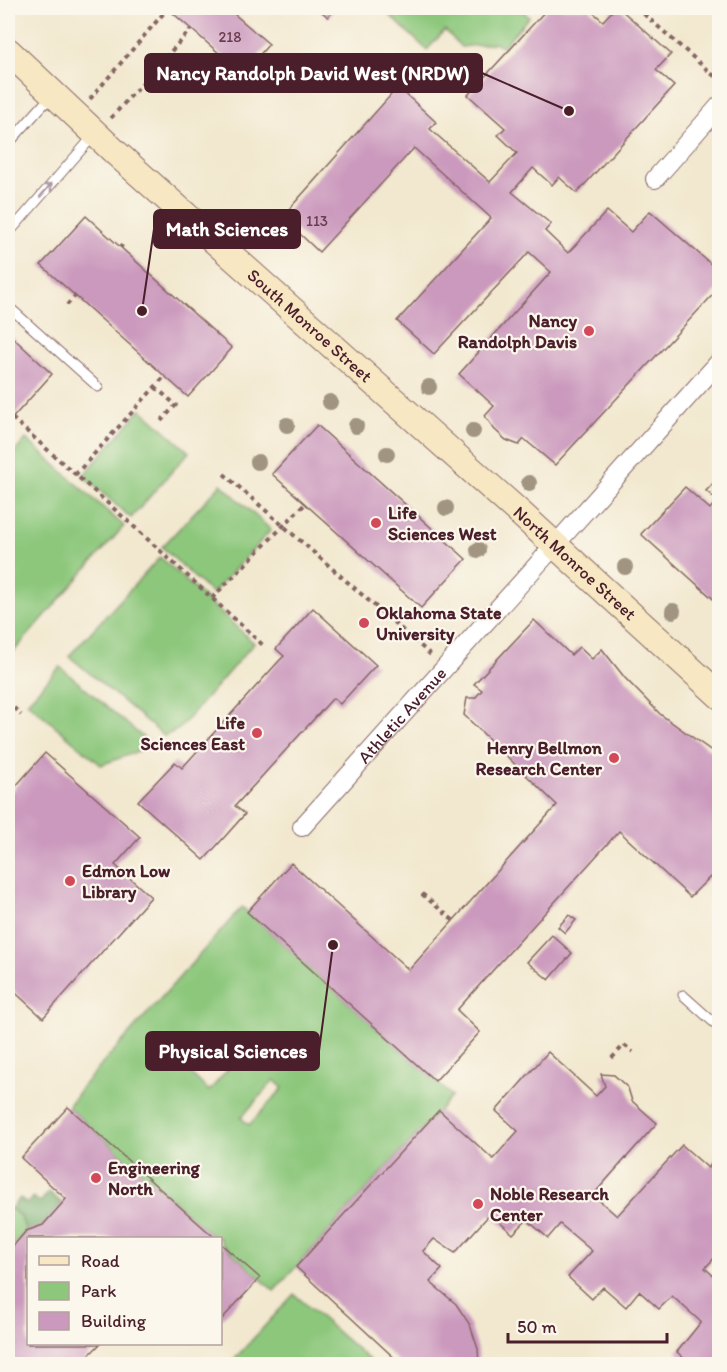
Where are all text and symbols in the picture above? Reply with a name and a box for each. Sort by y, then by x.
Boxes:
house number: 218 [218,28,242,46]
callout: Nancy Randolph David West (NRDW) [145,54,482,92]
text: Nancy Randolph David West (NRDW) [156,61,470,86]
one-way arrow [39,183,53,198]
callout: Math Sciences [154,210,300,248]
house number: 113 [306,212,328,230]
text: Math Sciences [166,217,288,241]
street label: South Monroe Street [243,264,377,387]
place label: Nancy Randolph Davis [458,310,577,353]
marker: Nancy Randolph Davis [582,324,596,338]
street label: North Monroe Street [509,501,641,625]
place label: Life Sciences West [388,502,497,545]
marker: Life Sciences West [369,516,383,530]
place label: Oklahoma State University [376,602,502,645]
marker: Oklahoma State University [357,616,371,630]
street label: Athletic Avenue [353,663,451,768]
place label: Life Sciences East [140,712,245,755]
marker: Life Sciences East [250,726,264,740]
place label: Henry Bellmon Research Center [476,737,603,780]
marker: Henry Bellmon Research Center [607,751,621,765]
place label: Edmon Low Library [82,860,171,903]
marker: Edmon Low Library [63,874,77,888]
callout: Physical Sciences [146,1032,319,1070]
text: Physical Sciences [158,1039,308,1064]
place label: Engineering North [108,1157,201,1200]
marker: Engineering North [89,1171,103,1185]
place label: Noble Research Center [490,1183,609,1226]
marker: Noble Research Center [471,1197,485,1211]
legend [27,1237,222,1345]
text: Road [81,1250,120,1272]
text: Park [81,1280,116,1302]
scale bar [508,1306,667,1344]
text: Building [81,1310,147,1332]
text: 50 m [517,1316,557,1338]

